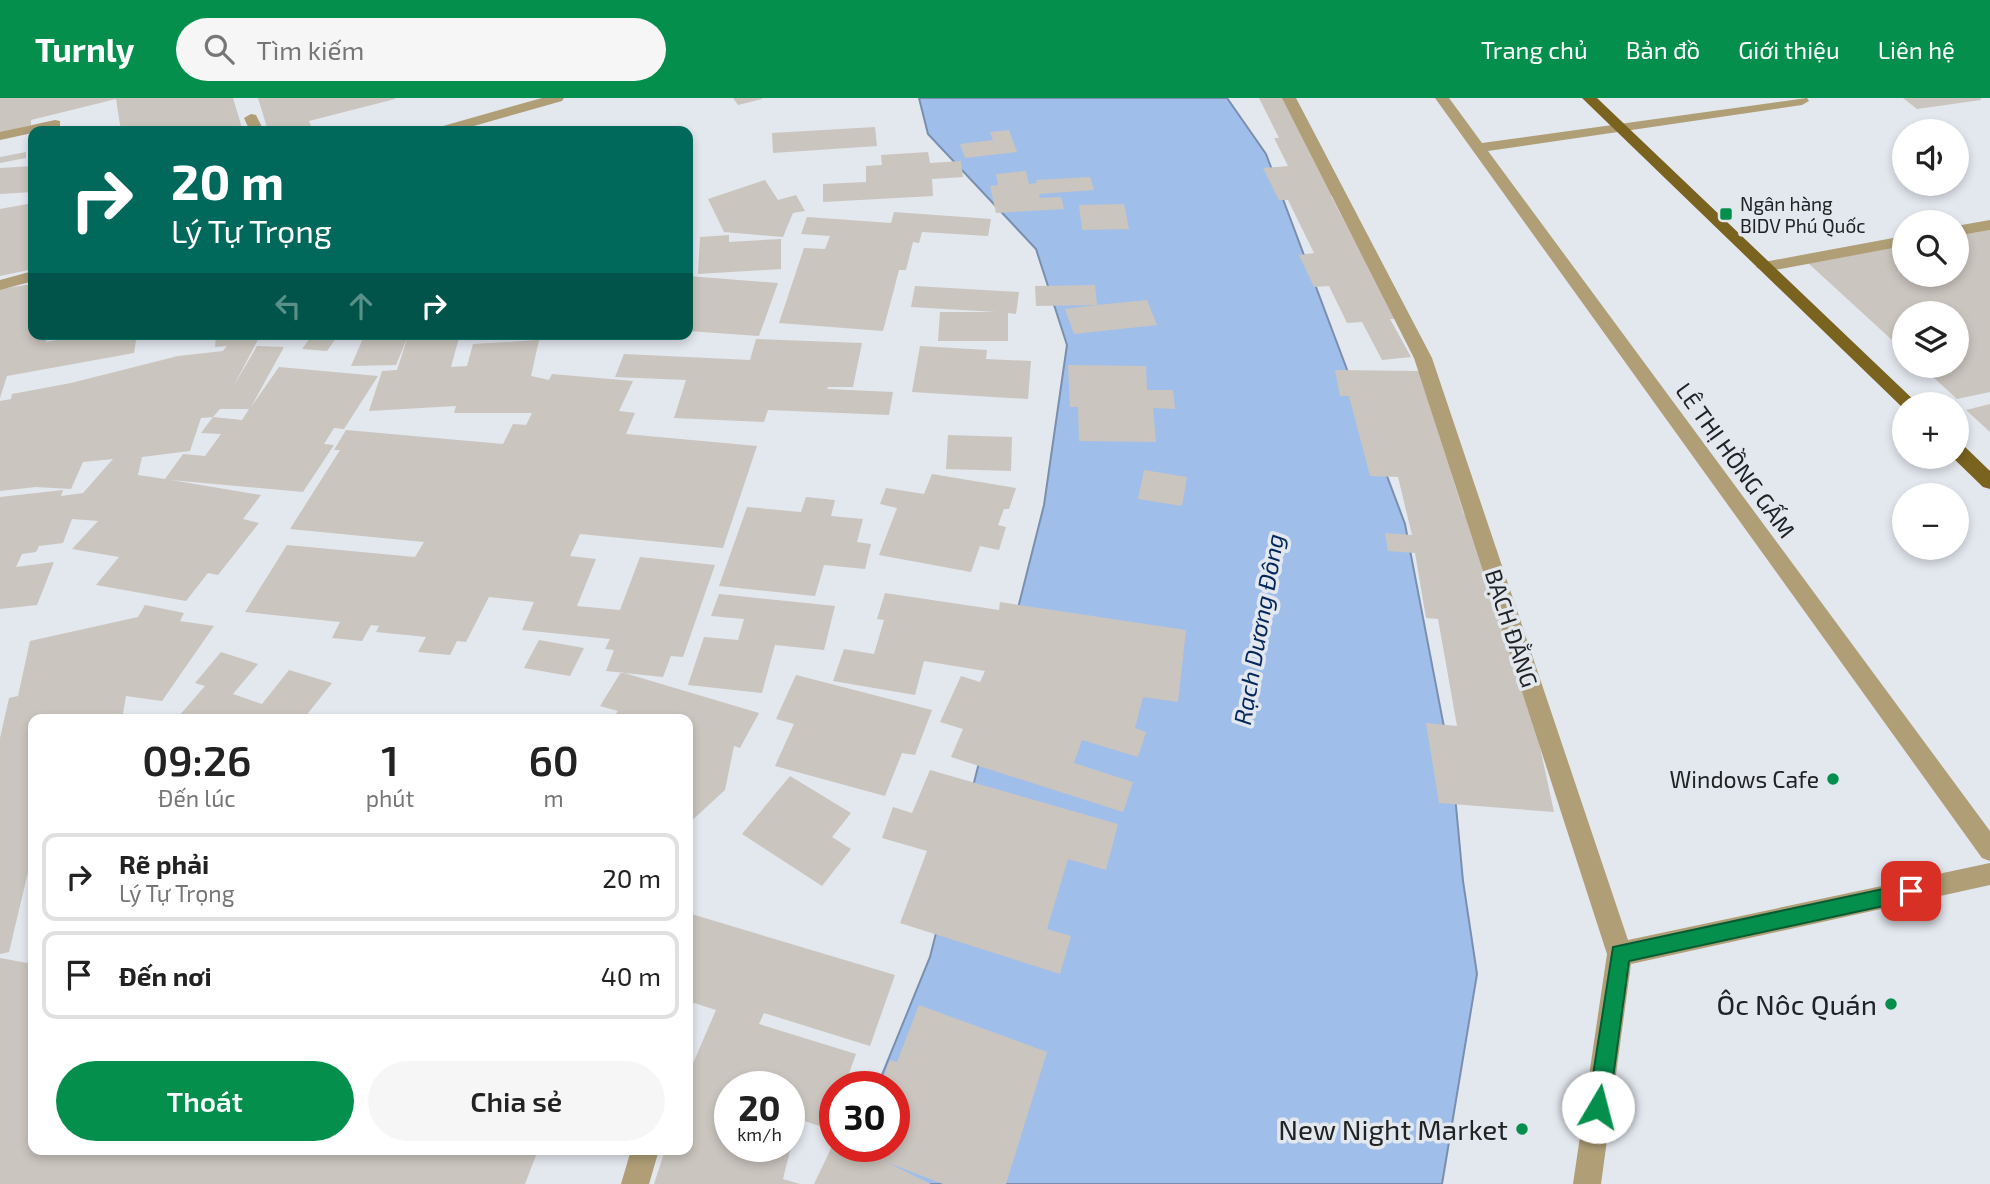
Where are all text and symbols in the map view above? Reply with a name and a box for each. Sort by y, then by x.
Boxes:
search box [176,18,666,81]
text: Turnly [35,29,134,69]
icon: search [200,30,238,68]
text: Tìm kiếm [256,34,364,65]
text: Trang chủ [1481,35,1588,64]
text: Bản đồ [1626,35,1700,64]
text: Giới thiệu [1738,35,1840,64]
text: Liên hệ [1878,35,1955,64]
map controls [1892,119,1969,560]
button: sound [1892,119,1969,196]
text: 20 m [171,151,284,210]
icon: right [56,154,147,245]
place label: Ngân hàng BIDV Phú Quốc [1740,192,1866,237]
marker: Ngân hàng BIDV Phú Quốc [1718,206,1734,222]
button: search [1892,210,1969,287]
text: Lý Tự Trọng [171,211,332,249]
icon: left [269,287,307,325]
icon: ahead [342,287,380,325]
icon: right [415,287,453,325]
button: layers [1892,301,1969,378]
street label: LÊ THỊ HỒNG GẤM [1670,376,1803,543]
button: + [1892,392,1969,469]
button: − [1892,483,1969,560]
water label: Rạch Dương Đông [1227,531,1289,727]
street label: BẠCH ĐẰNG [1480,565,1546,691]
text: 09:26 [142,734,252,784]
text: 1 [381,734,399,784]
text: 60 [528,734,579,784]
place label: Windows Cafe [1670,765,1819,793]
marker: Windows Cafe [1825,771,1841,787]
text: Đến lúc [158,784,236,812]
text: phút [366,784,414,812]
text: m [544,784,564,812]
text: Rẽ phải [119,848,209,879]
icon: right [60,858,98,896]
pin [1881,861,1941,921]
text: 20 m [602,862,661,893]
icon: arrive [1892,872,1930,910]
text: Lý Tự Trọng [119,879,235,907]
icon: arrive [60,956,98,994]
text: Đến nơi [119,960,212,991]
text: 40 m [601,960,661,991]
place label: Ôc Nôc Quán [1716,987,1877,1021]
marker: Ôc Nôc Quán [1883,996,1899,1012]
button: Thoát [56,1061,354,1141]
button: Chia sẻ [368,1061,665,1141]
position arrow [1561,1070,1635,1144]
speed limit sign: 30 [819,1071,910,1162]
text: 20 [738,1086,781,1128]
place label: New Night Market [1278,1112,1508,1146]
marker: New Night Market [1514,1121,1530,1137]
text: km/h [737,1123,782,1145]

